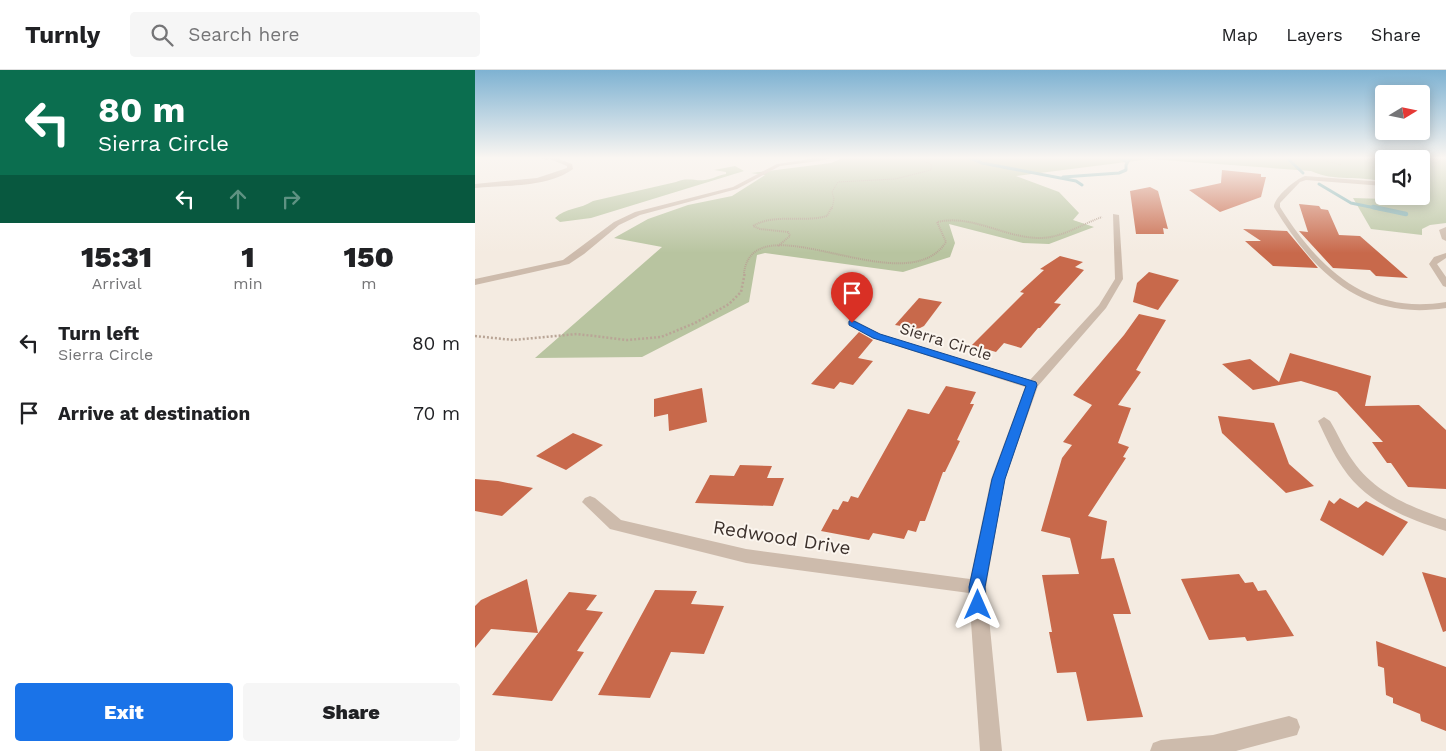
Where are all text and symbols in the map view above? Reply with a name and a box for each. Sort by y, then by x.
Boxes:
search box [130,12,480,57]
text: Turnly [25,21,100,49]
icon: search [148,21,176,49]
text: Search here [188,23,300,46]
text: Map [1221,24,1258,45]
text: Layers [1286,24,1343,45]
text: Share [1371,24,1421,45]
north arrow [1375,85,1430,140]
map controls [1375,85,1430,205]
text: 80 m [98,89,185,131]
icon: left [15,90,80,155]
text: Sierra Circle [98,131,229,156]
button: sound [1375,150,1430,205]
icon: left [171,185,199,213]
icon: ahead [224,185,252,213]
icon: right [277,185,305,213]
text: 15:31 [81,239,152,274]
text: 1 [241,239,255,274]
text: 150 [344,239,394,274]
pin [831,272,873,323]
text: Arrival [92,274,142,293]
text: min [233,274,263,293]
text: m [361,274,376,293]
icon: arrive [838,279,866,307]
street label: Sierra Circle [898,318,994,364]
text: Turn left [58,322,139,345]
icon: left [15,329,43,357]
text: 80 m [412,332,460,355]
text: Sierra Circle [58,345,153,364]
icon: arrive [15,399,43,427]
text: Arrive at destination [58,402,250,425]
text: 70 m [413,402,460,425]
street label: Redwood Drive [711,515,852,560]
position arrow [951,578,1003,630]
button: Exit [15,683,233,741]
button: Share [243,683,460,741]

